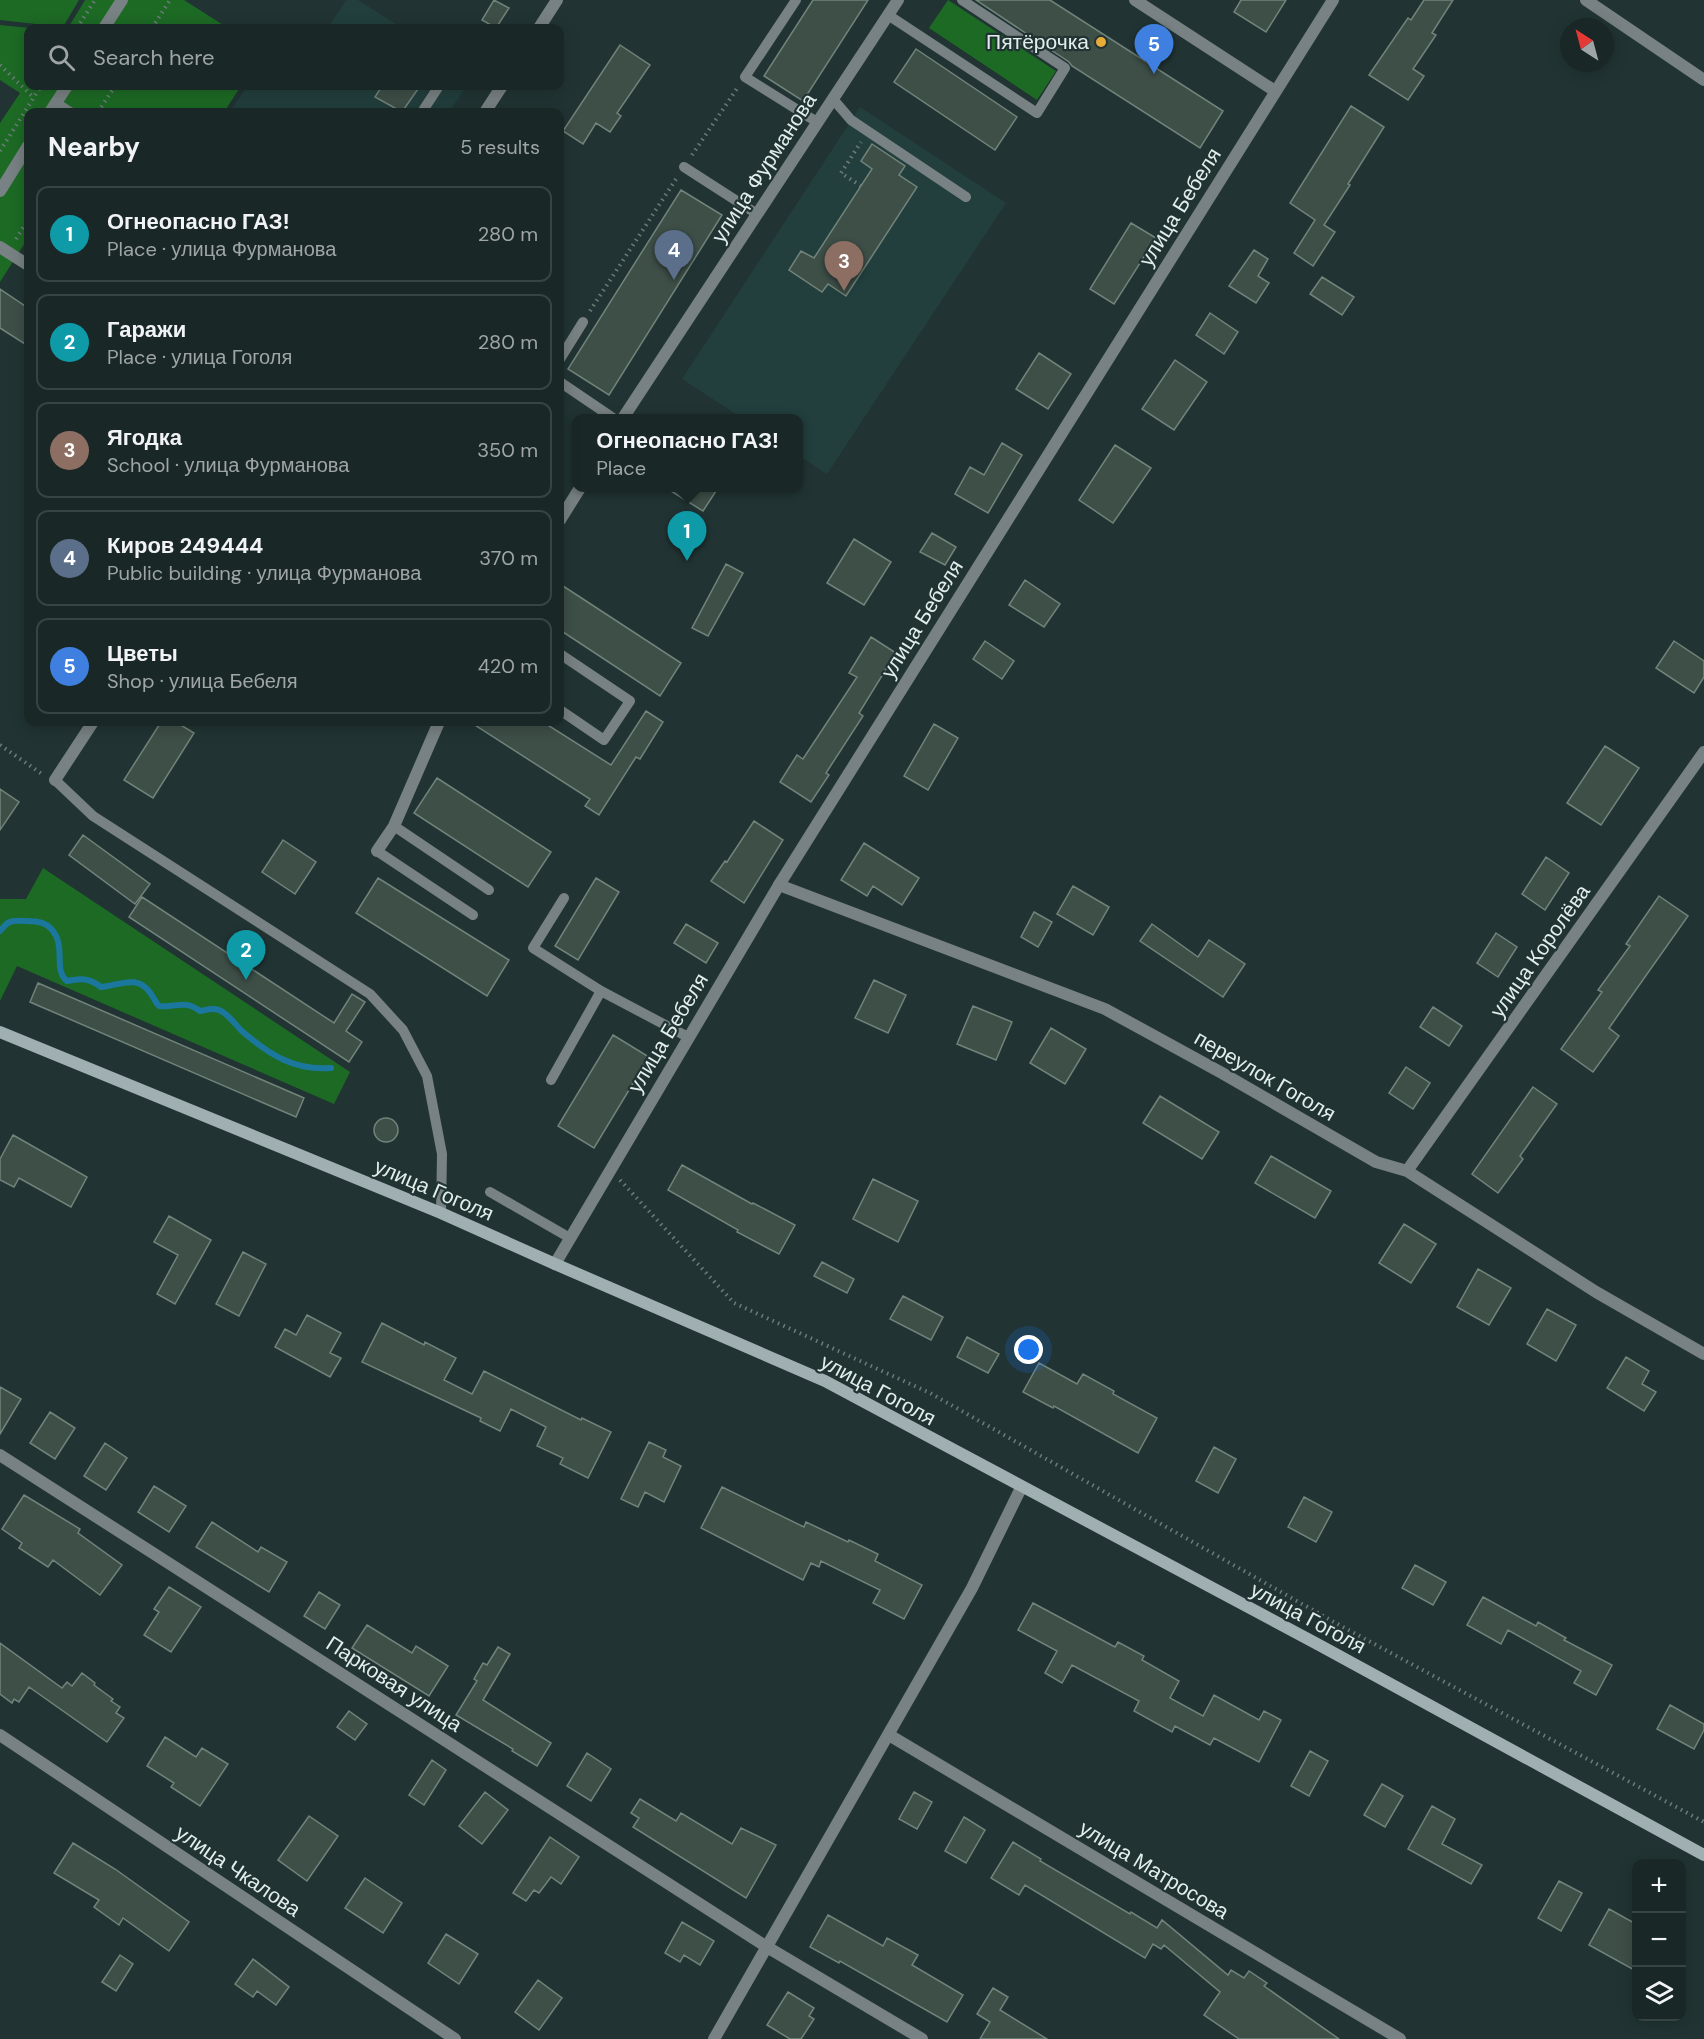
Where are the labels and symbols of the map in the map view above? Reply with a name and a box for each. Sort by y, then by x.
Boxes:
north arrow [1560,18,1614,72]
pin: 5 [1134,25,1174,74]
place label: Пятёрочка [986,28,1089,56]
marker: Пятёрочка [1094,35,1108,49]
street label: улица Фурманова [705,87,823,248]
street label: улица Бебеля [1132,142,1228,272]
pin: 4 [654,230,694,280]
pin: 3 [824,242,864,291]
pin: 1 [668,512,706,561]
street label: улица Бебеля [874,554,970,684]
street label: улица Королёва [1484,879,1597,1023]
pin: 2 [226,930,266,980]
street label: улица Бебеля [621,968,715,1098]
street label: переулок Гоголя [1189,1024,1341,1128]
street label: улица Гоголя [370,1152,498,1228]
your location [1014,1335,1043,1364]
street label: улица Гоголя [815,1348,941,1432]
street label: улица Гоголя [1245,1576,1371,1660]
street label: Парковая улица [321,1630,468,1739]
street label: улица Матросова [1074,1814,1234,1926]
street label: улица Чкалова [170,1819,306,1923]

